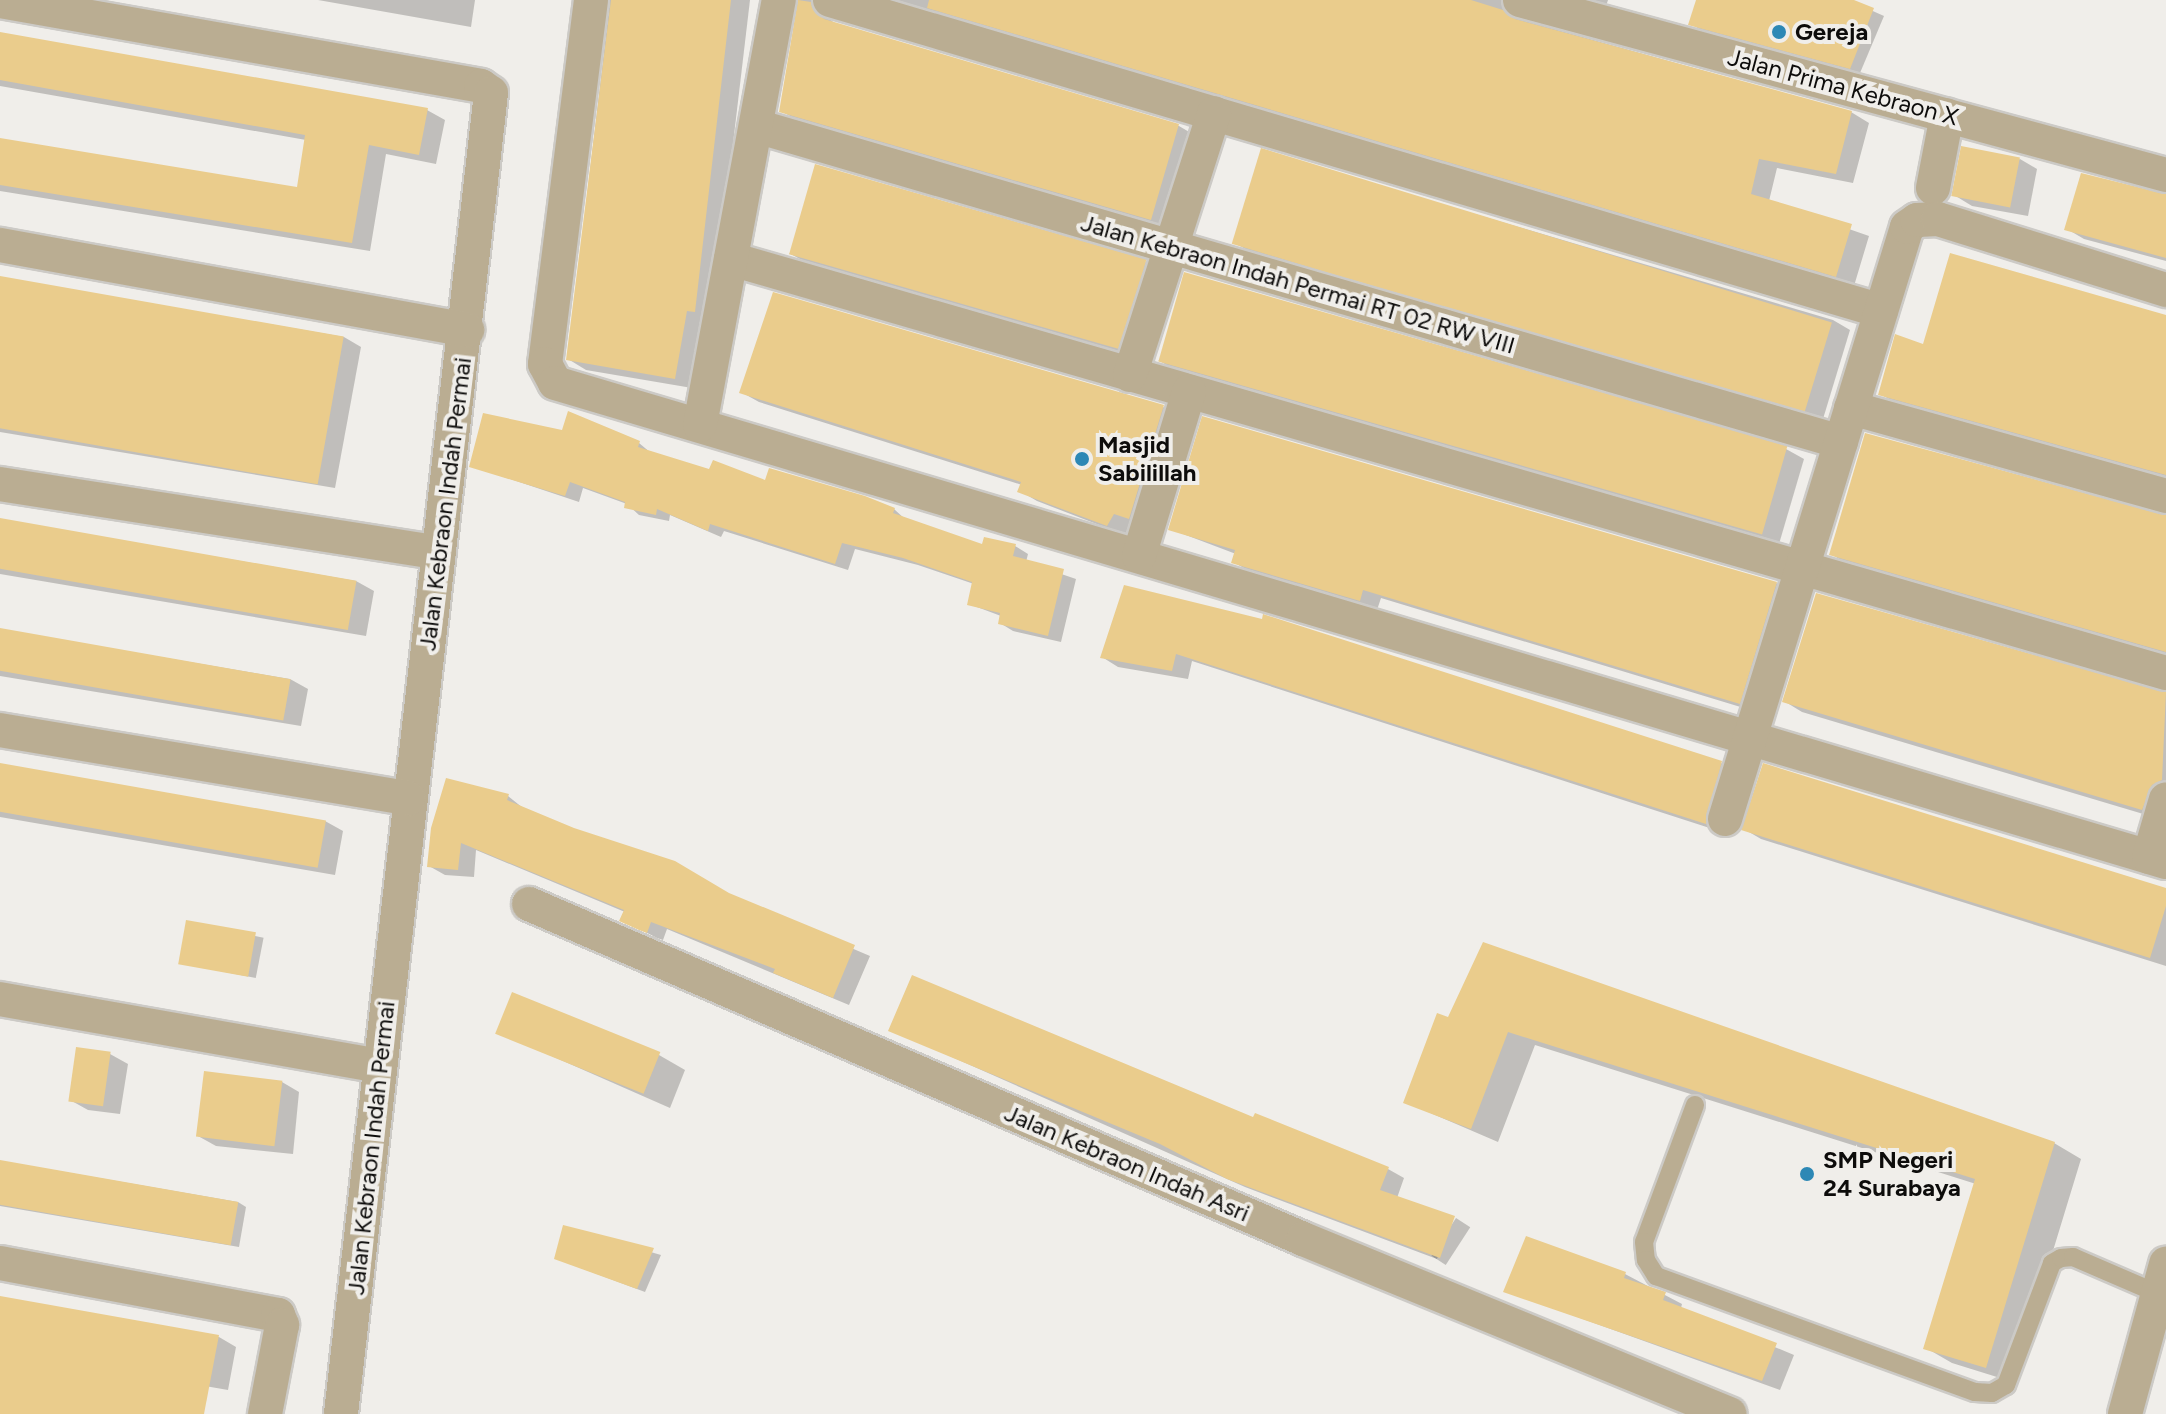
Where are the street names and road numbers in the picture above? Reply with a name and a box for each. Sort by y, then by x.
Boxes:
street label: Jalan Prima Kebraon X [1725,42,1961,132]
street label: Jalan Kebraon Indah Permai RT 02 RW VIII [1078,208,1518,360]
street label: Jalan Kebraon Indah Permai [413,356,477,652]
street label: Jalan Kebraon Indah Permai [341,1000,401,1296]
street label: Jalan Kebraon Indah Asri [1000,1098,1254,1228]

